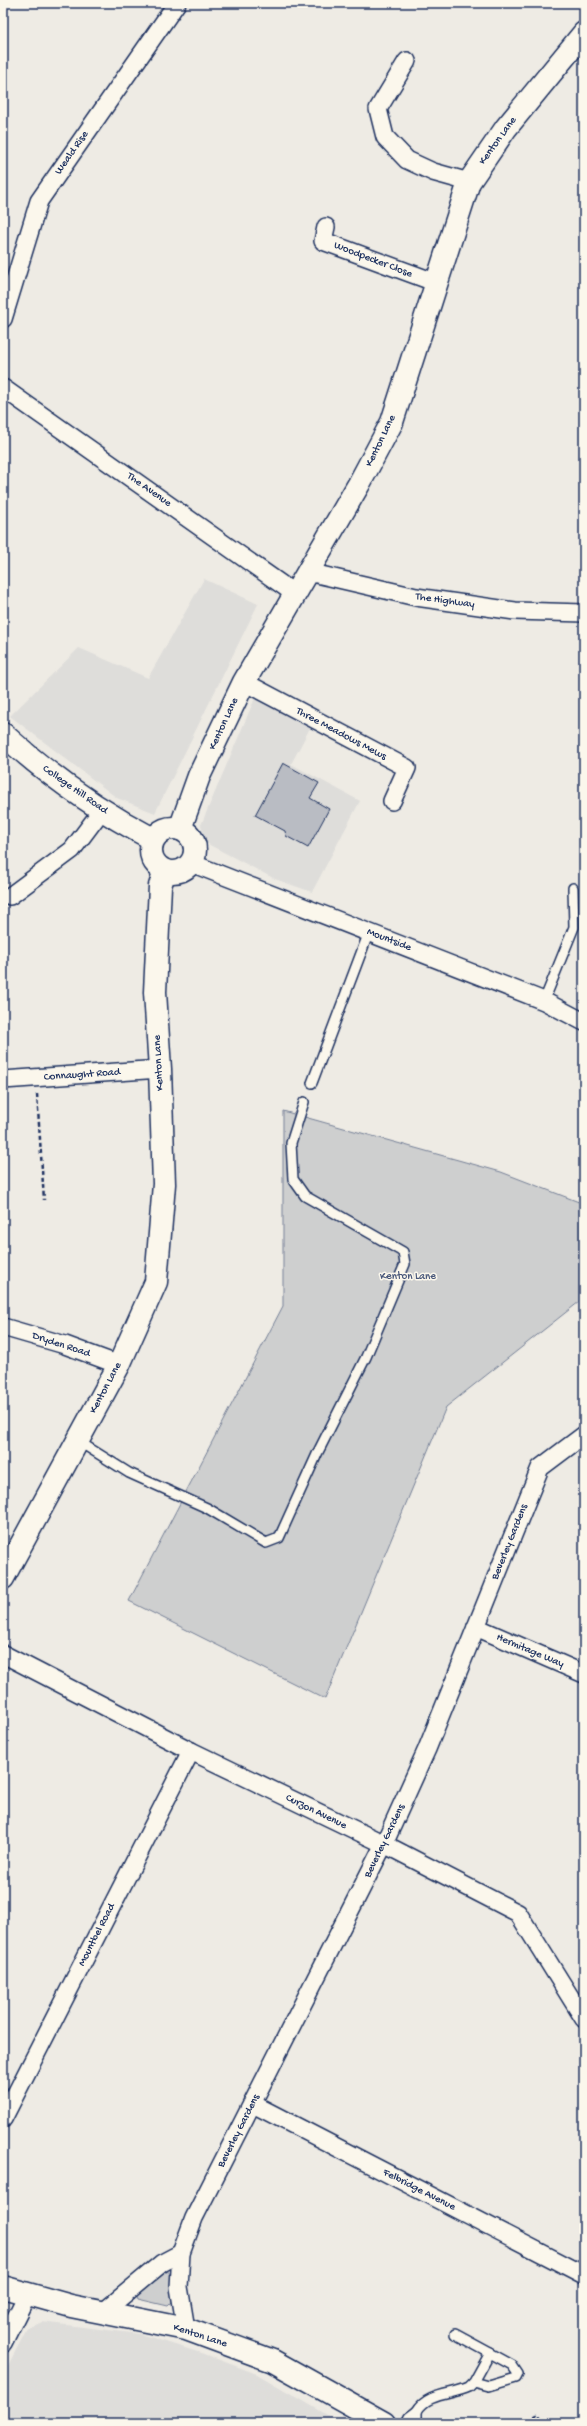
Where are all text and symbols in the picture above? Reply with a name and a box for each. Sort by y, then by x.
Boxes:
street label: Kenton Lane [477,115,520,167]
street label: Weald Rise [53,129,92,177]
street label: Woodpecker Close [332,240,414,281]
street label: Kenton Lane [363,413,399,469]
street label: The Avenue [124,470,174,510]
street label: The Highway [414,591,476,611]
street label: Kenton Lane [207,696,241,752]
street label: Three Meadows Mews [293,705,389,763]
street label: College Hill Road [40,763,111,818]
street label: Mountside [365,926,413,954]
street label: Kenton Lane [152,1034,166,1091]
street label: Connaught Road [43,1066,122,1084]
park label: Kenton Lane [380,1271,436,1283]
street label: Dryden Road [29,1330,93,1361]
street label: Kenton Lane [88,1360,125,1416]
street label: Beverley Gardens [489,1502,531,1582]
street label: Hermitage Way [494,1631,566,1671]
street label: Curzon Avenue [283,1792,349,1832]
street label: Beverley Gardens [362,1801,408,1881]
street label: Mountbel Road [76,1900,119,1968]
street label: Beverley Gardens [215,2092,263,2170]
street label: Felbridge Avenue [380,2166,458,2214]
street label: Kenton Lane [172,2322,229,2350]

